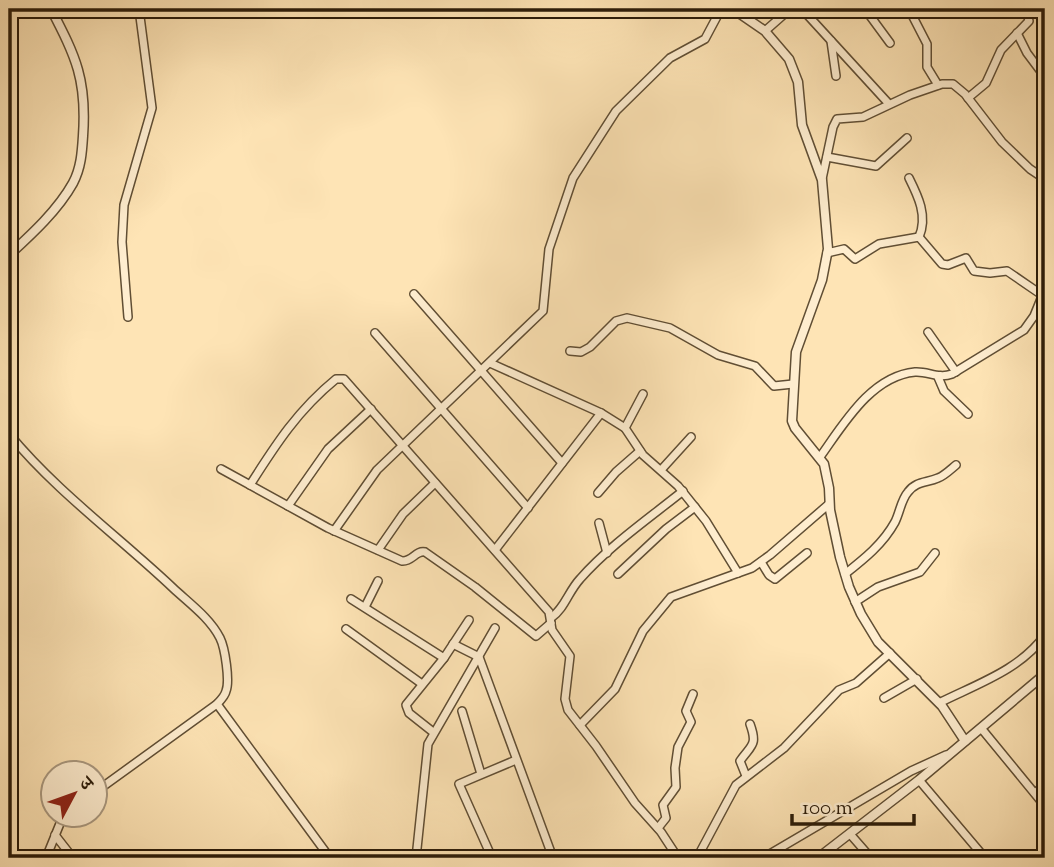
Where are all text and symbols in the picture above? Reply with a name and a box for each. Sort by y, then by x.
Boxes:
north arrow [38,758,108,828]
text: उ [70,770,99,798]
scale bar [792,783,914,827]
text: 100 m [802,794,853,824]

